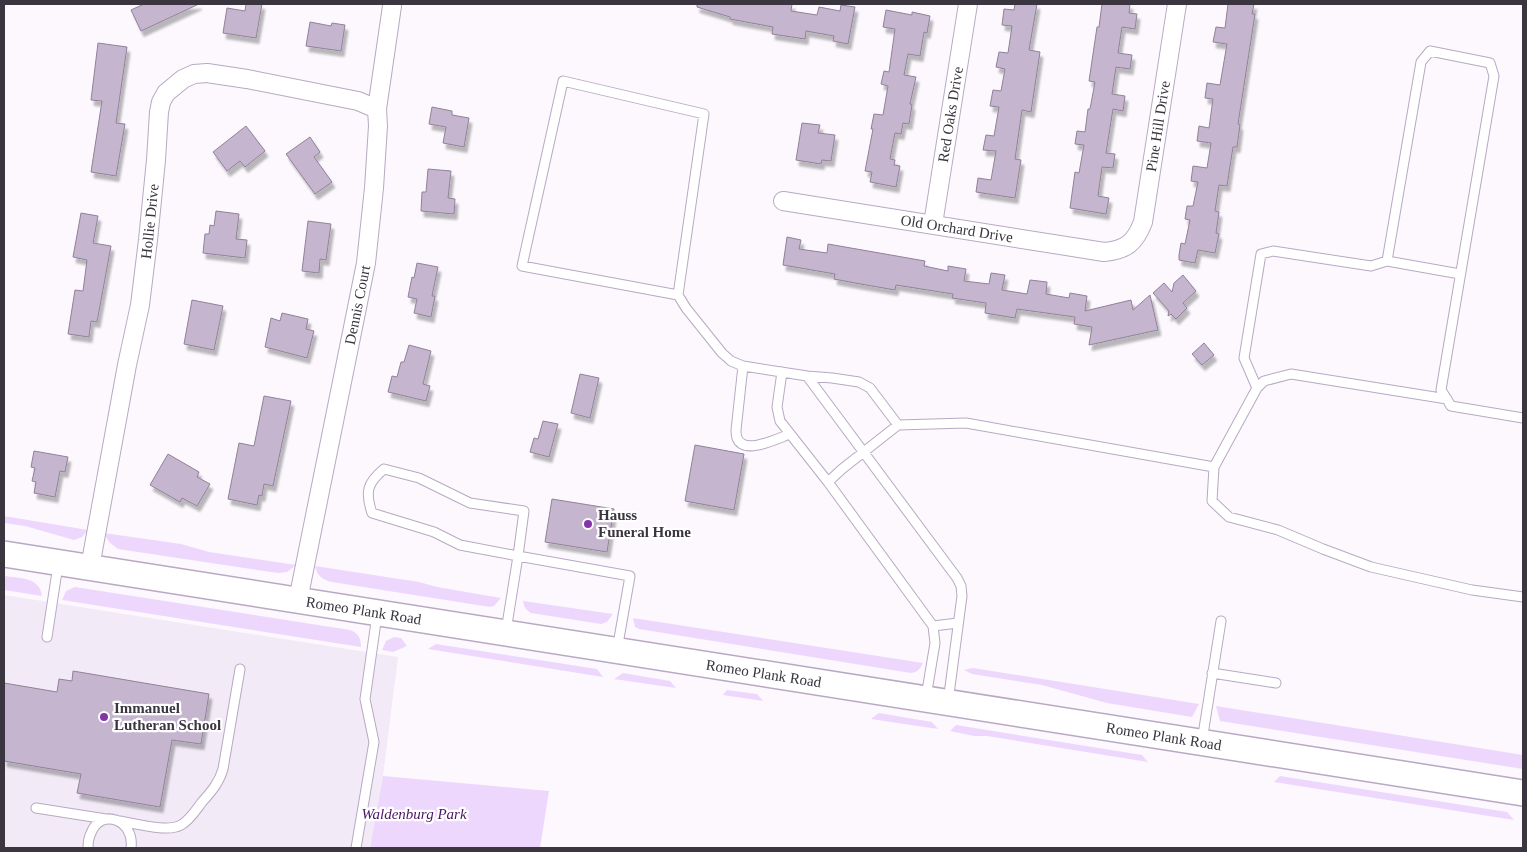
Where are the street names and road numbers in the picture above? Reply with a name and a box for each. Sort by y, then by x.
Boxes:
street label: Red Oaks Drive [935,65,966,163]
street label: Pine Hill Drive [1143,79,1173,173]
street label: Hollie Drive [138,183,162,260]
street label: Old Orchard Drive [900,212,1014,245]
street label: Dennis Court [342,263,373,346]
street label: Romeo Plank Road [305,594,423,628]
street label: Romeo Plank Road [705,657,823,691]
street label: Romeo Plank Road [1105,719,1223,754]

